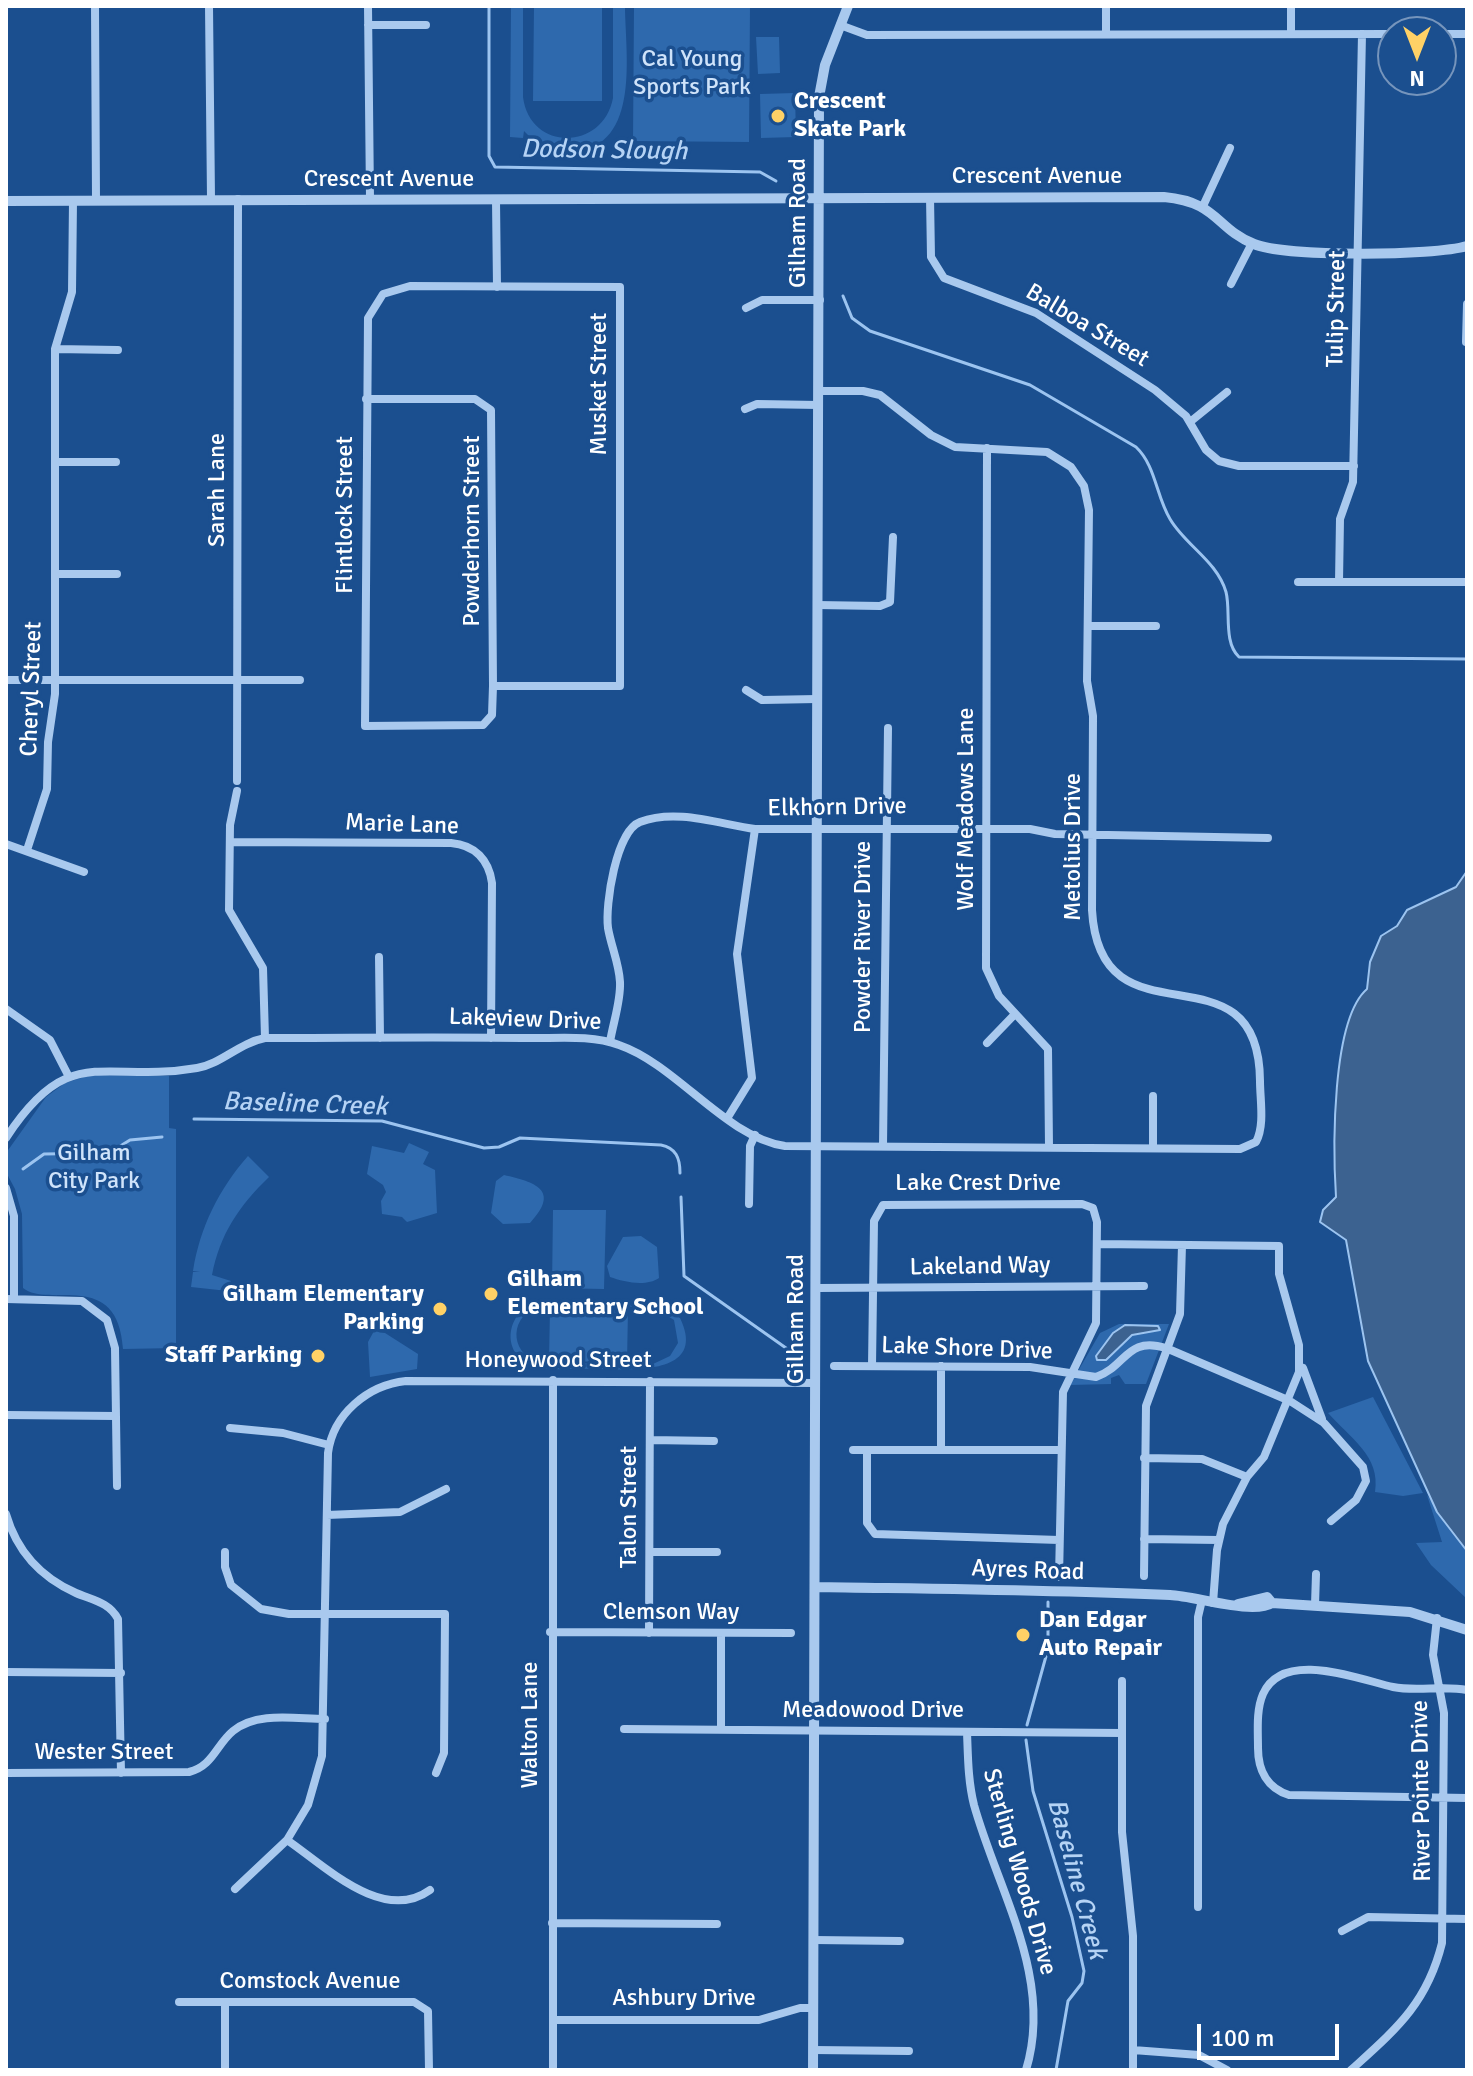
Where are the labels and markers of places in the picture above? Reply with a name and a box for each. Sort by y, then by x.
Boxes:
place label: Crescent Skate Park [794,88,906,144]
marker: Crescent Skate Park [769,107,787,125]
place label: Gilham Elementary School [507,1266,704,1322]
place label: Gilham Elementary Parking [223,1281,424,1337]
marker: Gilham Elementary School [482,1285,500,1303]
marker: Gilham Elementary Parking [431,1300,449,1318]
place label: Staff Parking [165,1342,302,1370]
marker: Staff Parking [309,1347,327,1365]
place label: Dan Edgar Auto Repair [1039,1607,1162,1663]
marker: Dan Edgar Auto Repair [1014,1626,1032,1644]

